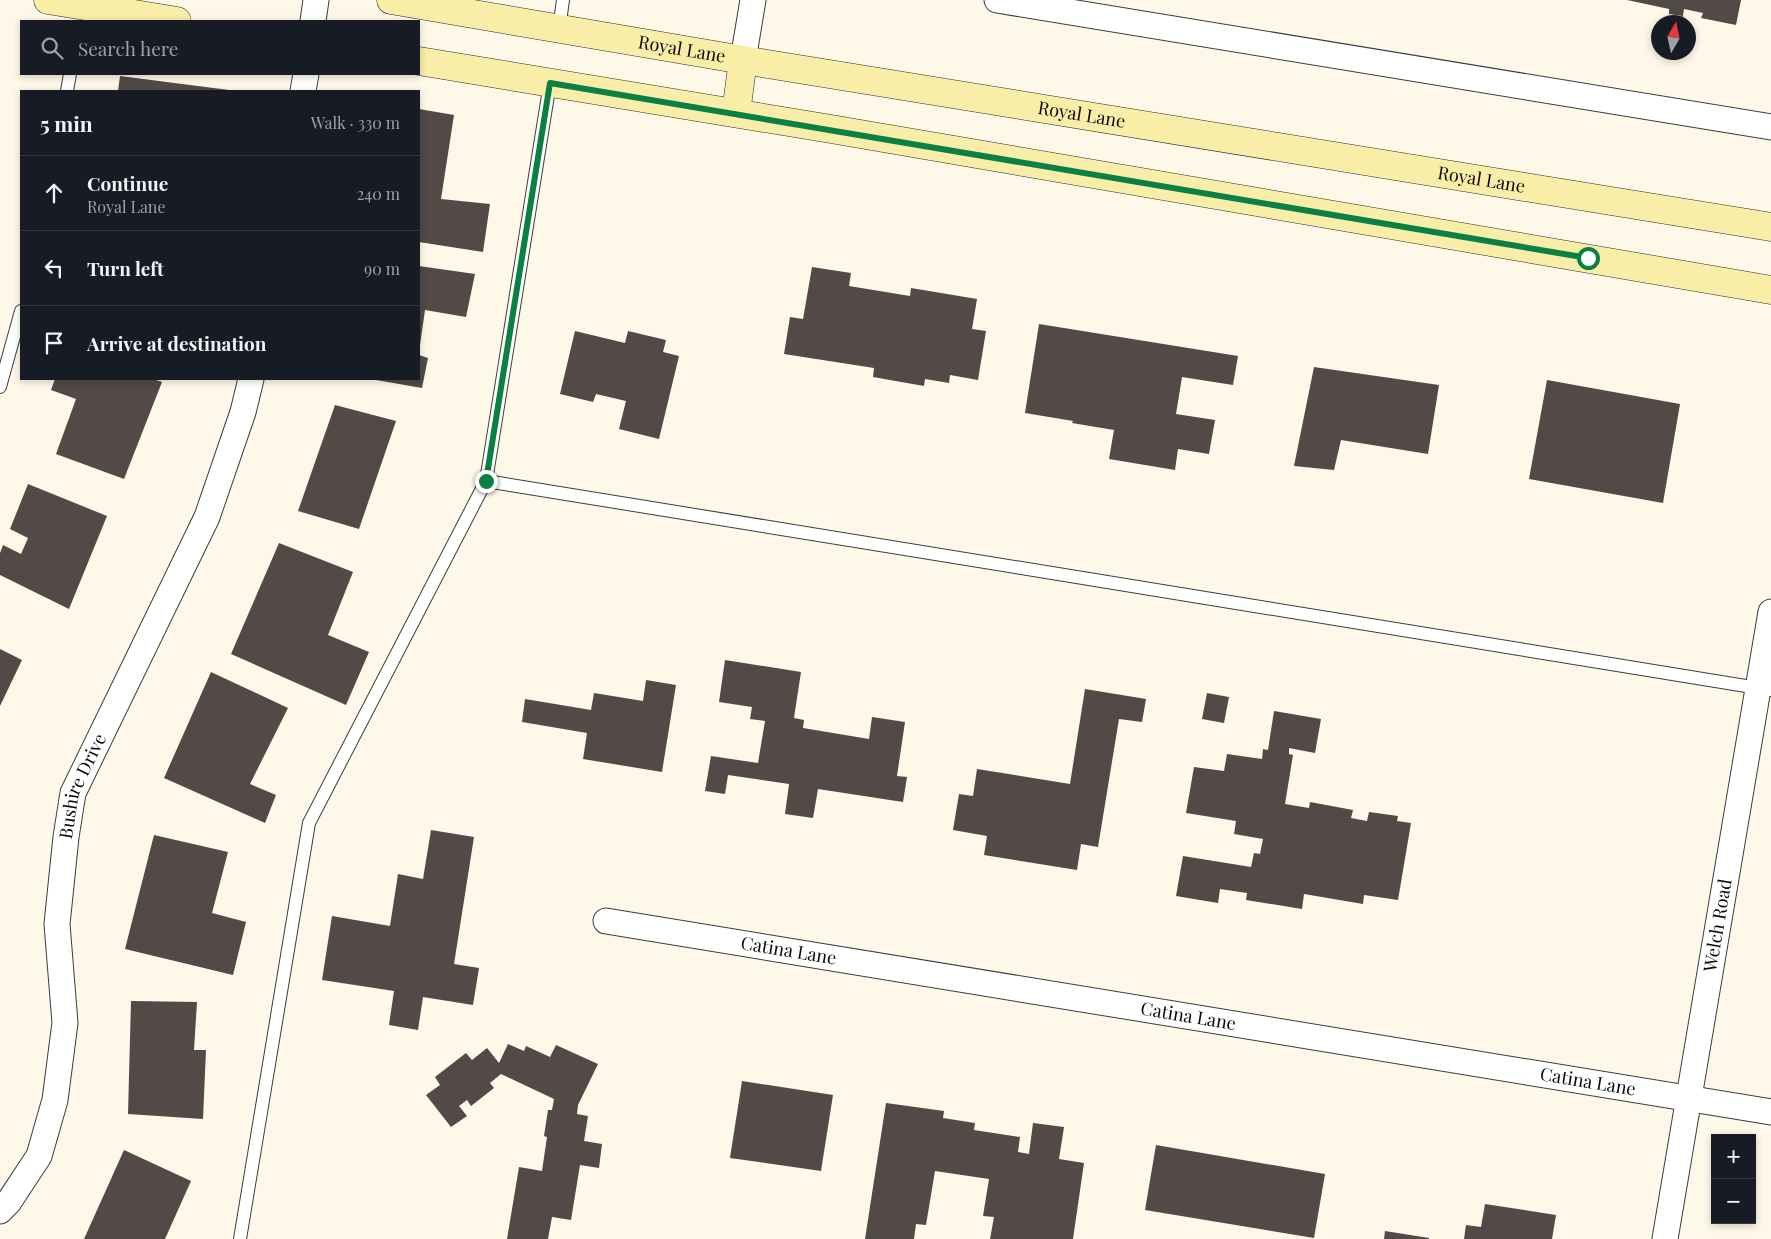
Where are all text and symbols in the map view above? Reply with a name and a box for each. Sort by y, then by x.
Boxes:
north arrow [1651,15,1696,60]
search box [20,20,420,75]
street label: Royal Lane [636,29,728,68]
icon: search [38,34,66,62]
text: Search here [78,35,178,61]
street label: Royal Lane [1036,95,1127,133]
text: 5 min [40,109,93,137]
text: Walk · 330 m [311,112,400,133]
street label: Royal Lane [1436,160,1527,198]
text: Continue [87,170,168,196]
icon: ahead [40,179,68,207]
text: 240 m [357,183,400,204]
text: Royal Lane [87,196,166,217]
route start [1577,247,1600,270]
icon: left [40,254,68,282]
text: Turn left [87,255,164,281]
text: 90 m [364,258,400,279]
icon: arrive [40,329,68,357]
text: Arrive at destination [87,330,267,356]
route end [475,470,498,493]
street label: Bushire Drive [53,729,111,840]
street label: Welch Road [1697,876,1737,975]
street label: Catina Lane [739,930,838,970]
street label: Catina Lane [1139,996,1238,1035]
street label: Catina Lane [1539,1061,1638,1101]
map controls [1711,1134,1756,1224]
button: + [1711,1134,1756,1179]
button: − [1711,1179,1756,1224]

